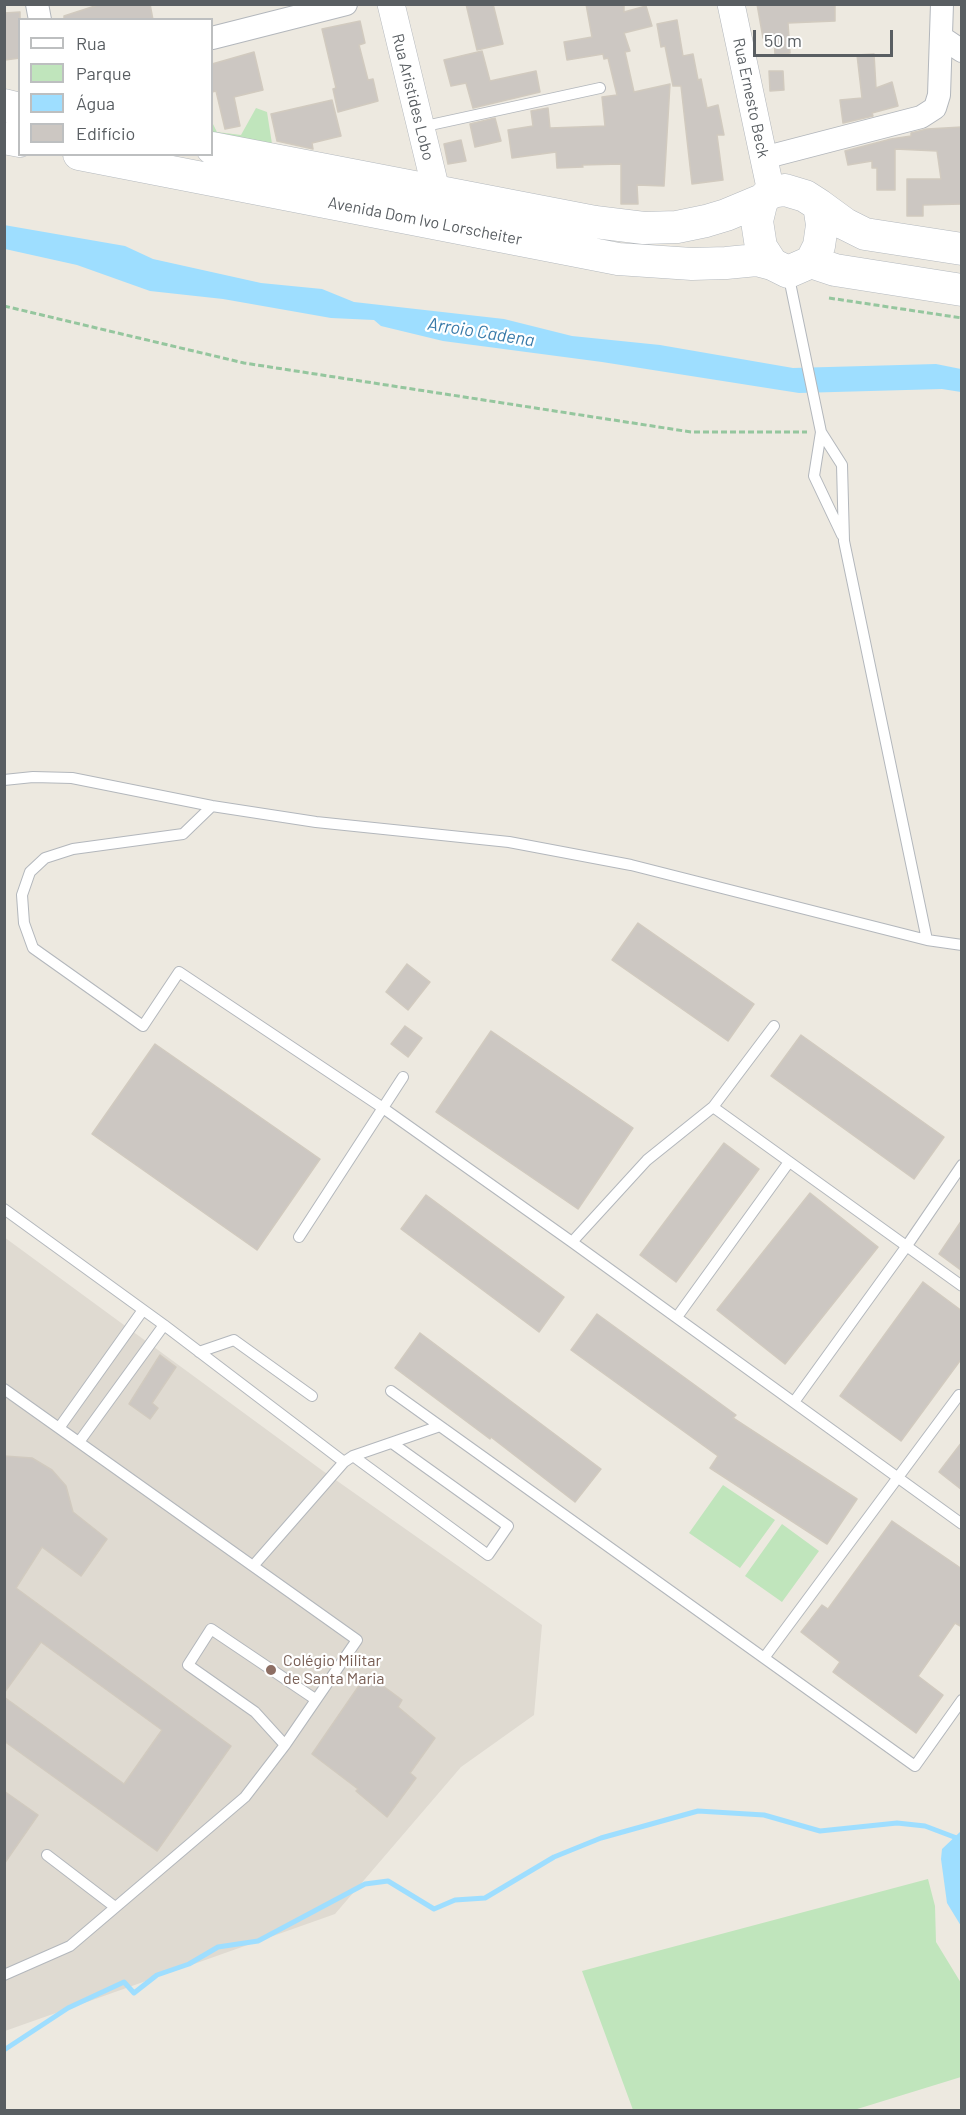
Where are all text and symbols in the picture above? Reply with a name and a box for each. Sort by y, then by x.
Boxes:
legend [18,18,213,156]
scale bar [756,18,896,56]
text: 50 m [764,29,802,51]
text: Rua [76,32,106,54]
street label: Rua Aristides Lobo [388,32,438,162]
street label: Rua Ernesto Beck [729,36,773,160]
text: Parque [76,62,131,84]
text: Água [76,92,115,114]
text: Edifício [76,122,135,144]
street label: Avenida Dom Ivo Lorscheiter [326,193,524,249]
water label: Arroio Cadena [426,313,536,351]
place label: Colégio Militar de Santa Maria [283,1651,384,1689]
marker: Colégio Militar de Santa Maria [264,1663,278,1677]

